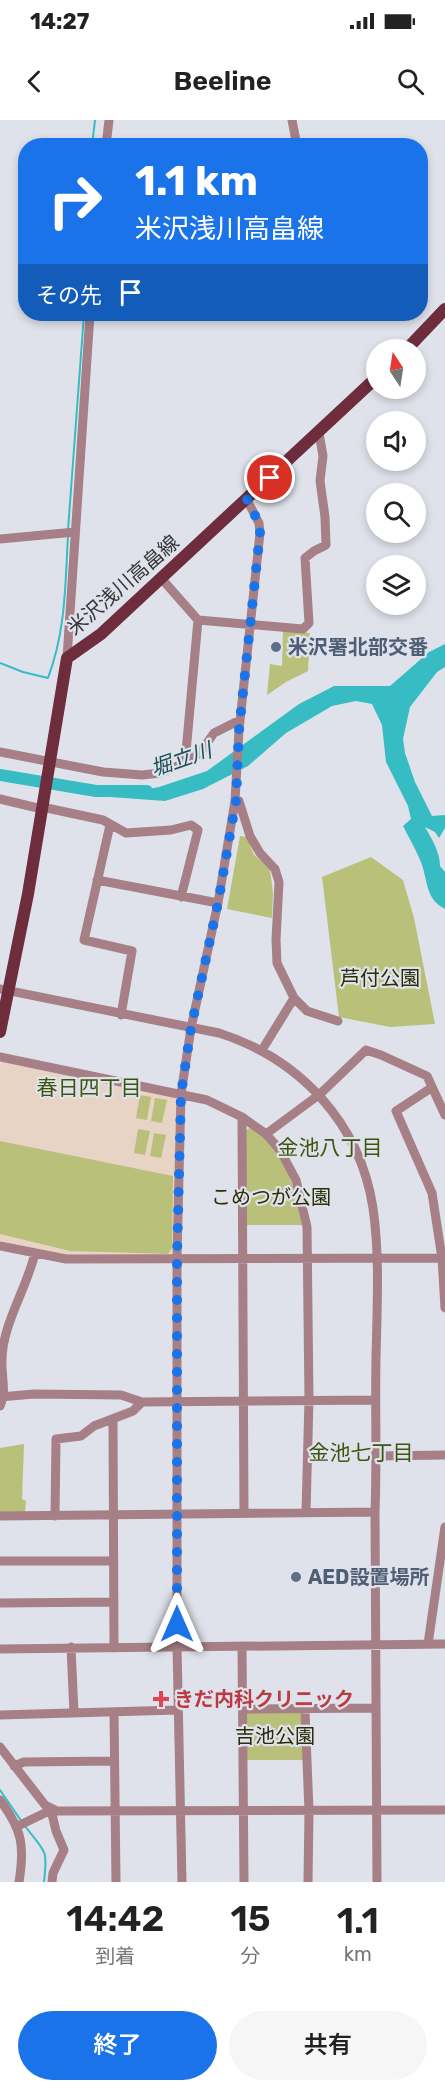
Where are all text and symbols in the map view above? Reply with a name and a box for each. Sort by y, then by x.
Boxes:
text: 14:27 [30,8,89,35]
icon: back [18,65,51,98]
text: Beeline [173,65,272,97]
icon: search [394,65,427,98]
text: 1.1 km [135,156,258,206]
icon: right [36,162,114,240]
text: 米沢浅川高畠線 [135,213,324,245]
icon: arrive [114,276,147,309]
text: その先 [36,282,102,309]
north arrow [366,339,426,399]
map controls [366,339,426,615]
button: sound [366,411,426,471]
pin [244,452,295,503]
icon: arrive [253,461,286,494]
button: search [366,483,426,543]
street label: 米沢浅川高畠線 [62,530,184,640]
button: layers [366,555,426,615]
place label: 米沢署北部交番 [288,635,428,659]
marker: 米沢署北部交番 [269,640,283,654]
water label: 堀立川 [147,736,217,781]
park label: 芦付公園 [340,966,420,990]
district label: 春日四丁目 [37,1075,142,1100]
district label: 金池八丁目 [278,1135,383,1160]
park label: こめつが公園 [211,1185,331,1209]
district label: 金池七丁目 [309,1440,414,1465]
place label: AED設置場所 [308,1565,429,1589]
marker: AED設置場所 [289,1570,303,1584]
position arrow [145,1592,209,1656]
place label: きだ内科クリニック [174,1687,354,1711]
marker: きだ内科クリニック [152,1690,170,1708]
park label: 吉池公園 [235,1724,315,1748]
text: 14:42 [66,1897,164,1940]
text: 15 [231,1897,271,1940]
text: 1.1 [337,1899,379,1942]
text: km [344,1942,372,1966]
text: 到着 [95,1944,135,1968]
text: 分 [241,1944,261,1968]
button: 終了 [18,2011,217,2080]
button: 共有 [229,2011,427,2080]

